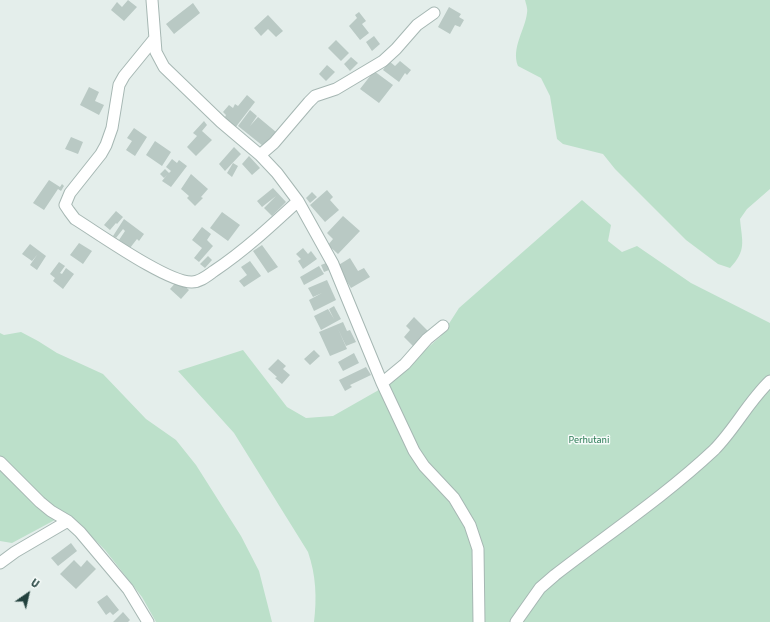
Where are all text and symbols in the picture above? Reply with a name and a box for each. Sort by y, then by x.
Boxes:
park label: Perhutani [569,435,609,447]
north arrow [8,574,48,614]
text: U [28,575,42,592]

